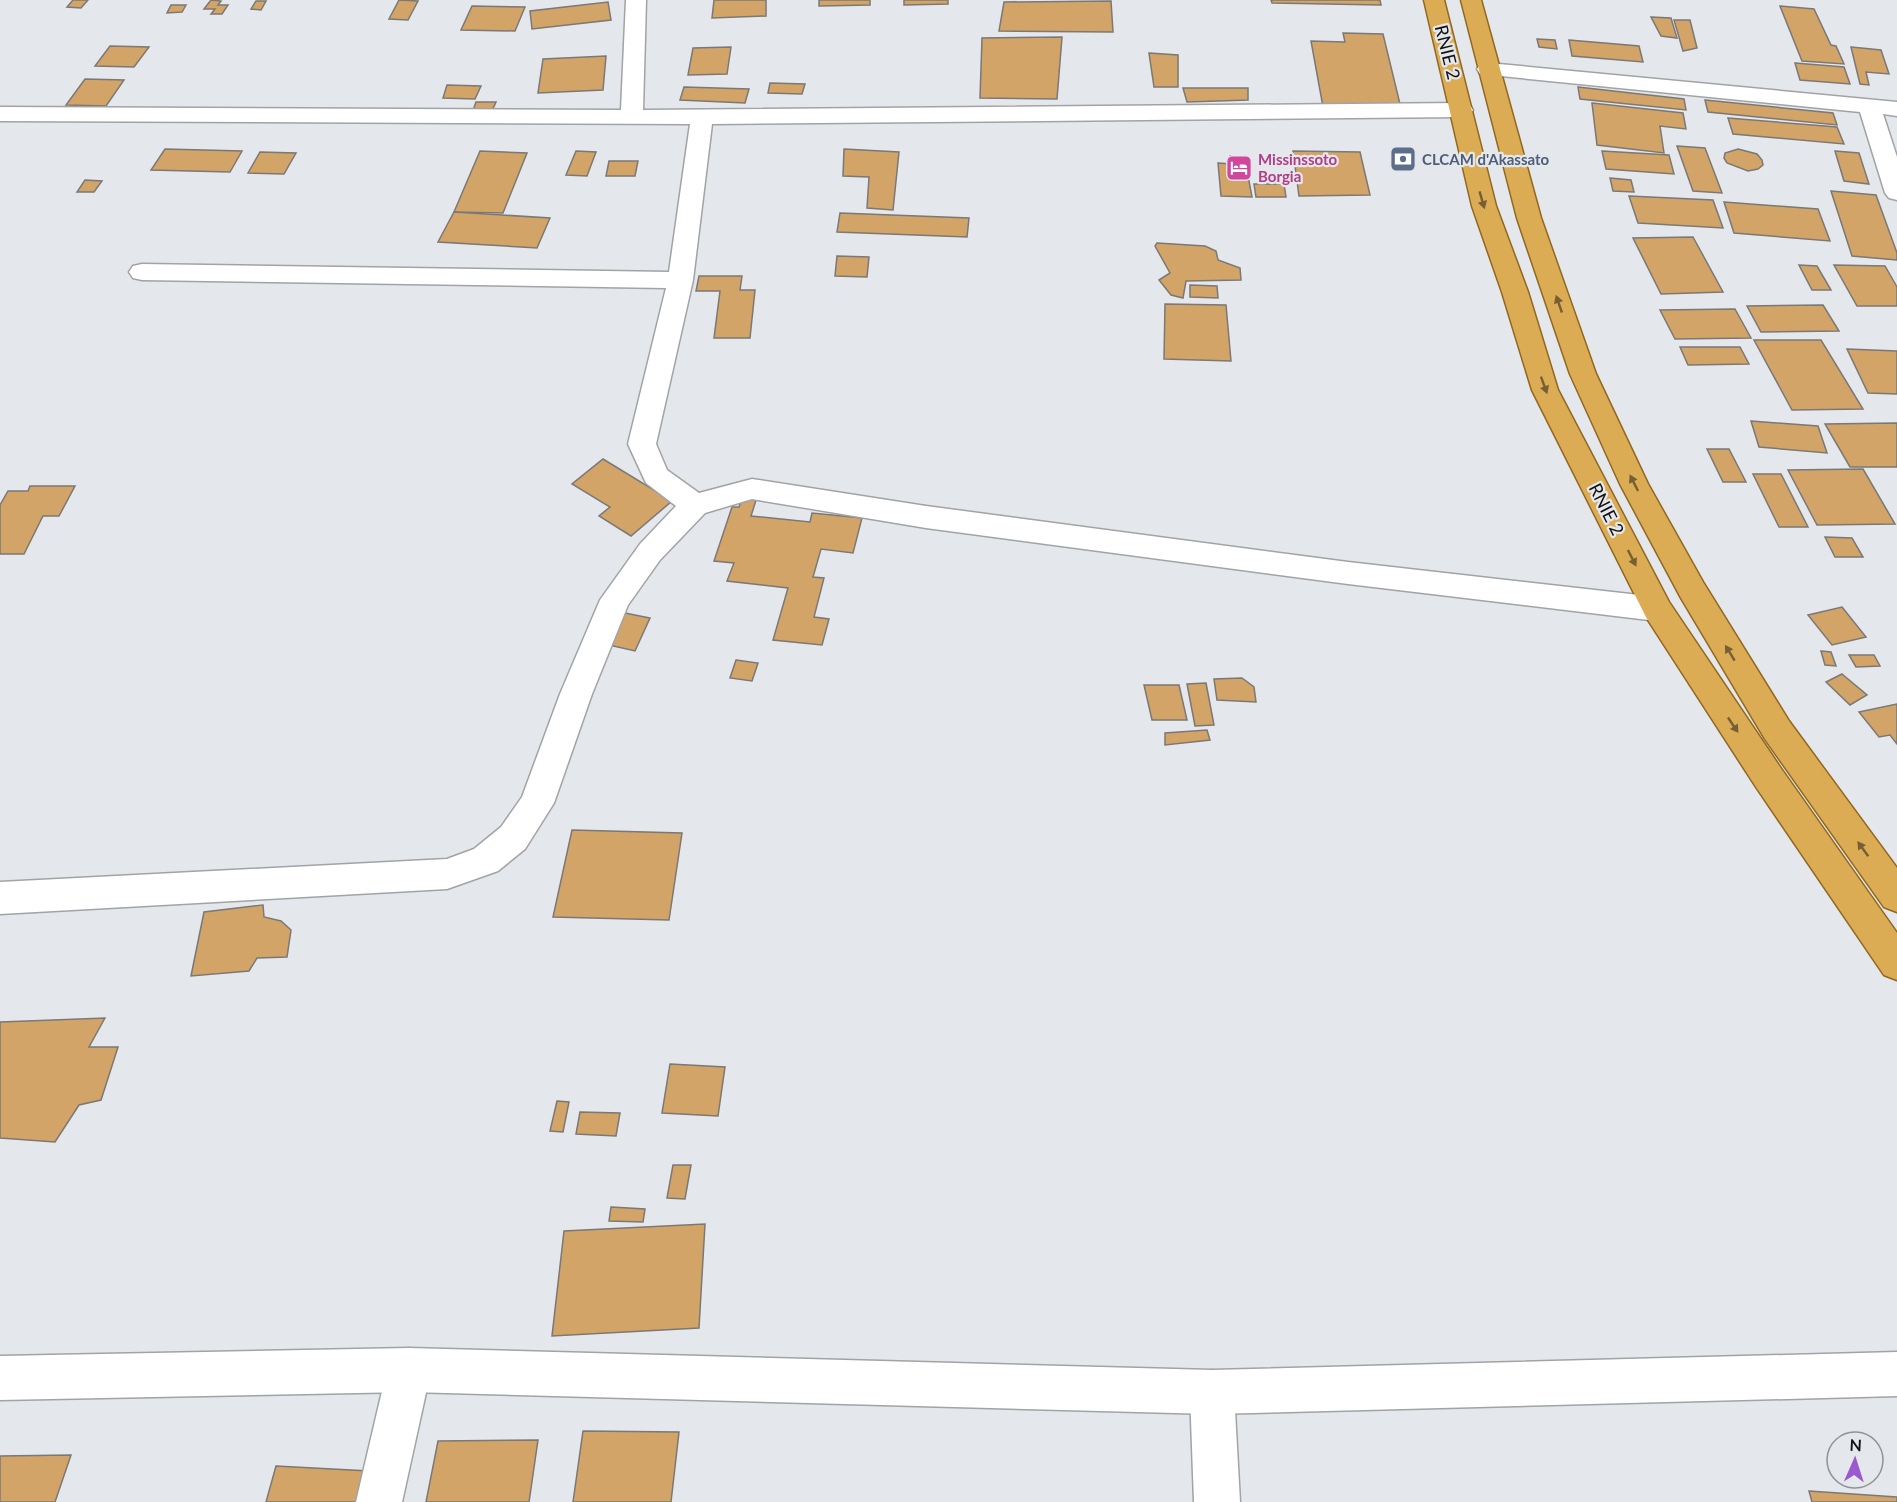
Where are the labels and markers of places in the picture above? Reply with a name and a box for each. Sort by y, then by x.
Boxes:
bank icon: CLCAM d'Akassato [1388,144,1418,174]
place label: Missinssoto Borgia [1258,150,1338,185]
place label: CLCAM d'Akassato [1422,150,1550,168]
hotel icon: Missinssoto Borgia [1224,153,1254,183]

